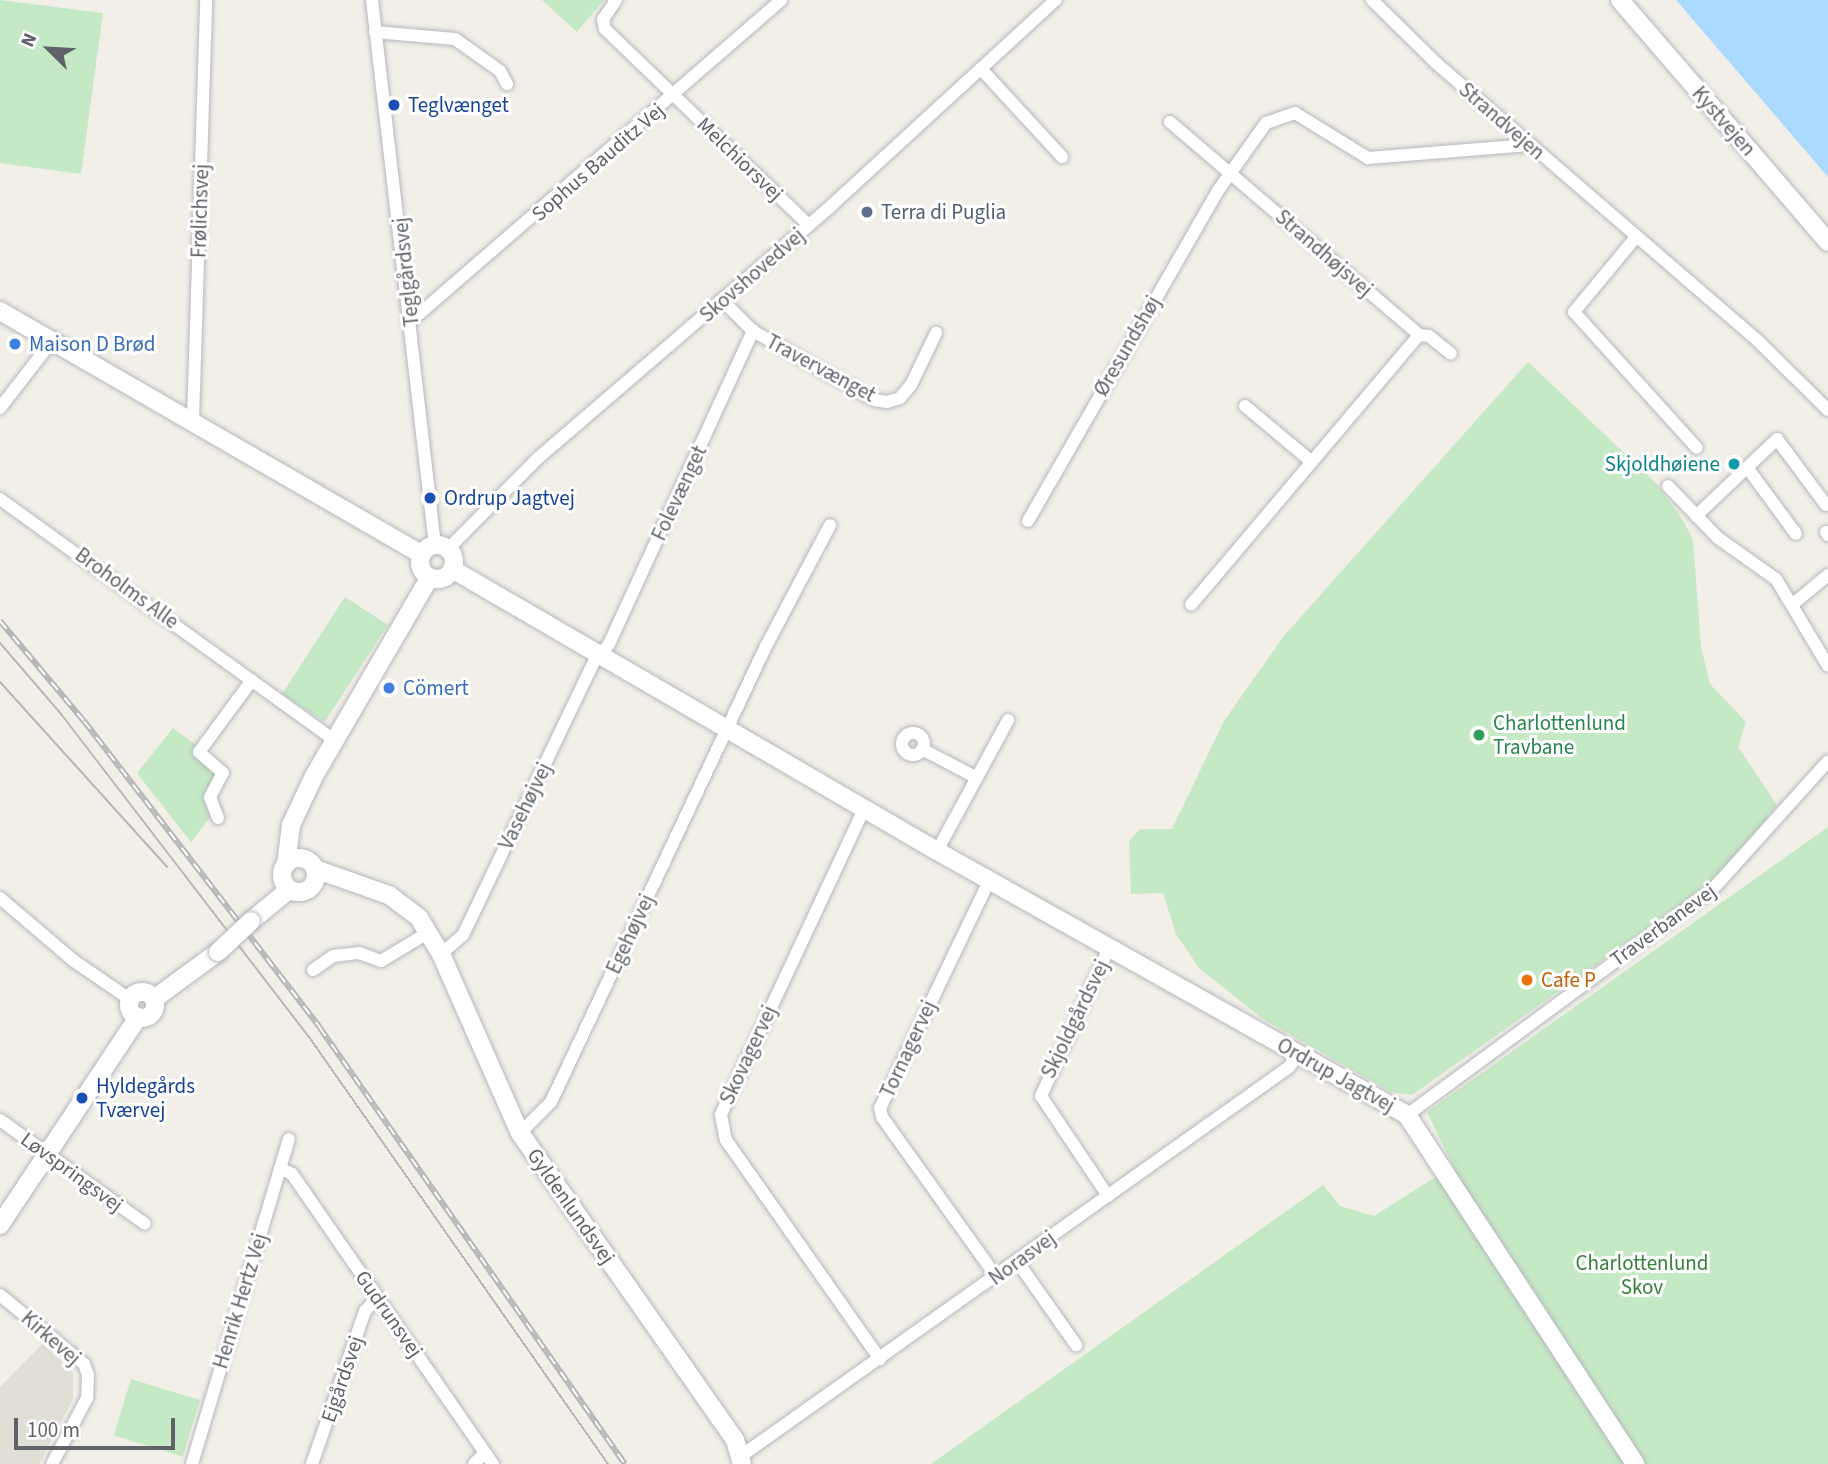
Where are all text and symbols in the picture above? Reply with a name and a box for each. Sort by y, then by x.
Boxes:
north arrow [14,14,84,84]
text: N [14,29,44,52]
street label: Strandvejen [1454,77,1550,165]
street label: Kystvejen [1687,81,1761,161]
place label: Teglvænget [408,92,509,118]
marker: Teglvænget [386,97,402,113]
street label: Sophus Bauditz Vej [526,98,670,226]
street label: Melchiorsvej [692,112,788,206]
street label: Frølichsvej [186,164,214,258]
place label: Terra di Puglia [881,199,1006,225]
marker: Terra di Puglia [859,204,875,220]
street label: Strandhøjsvej [1270,204,1378,302]
street label: Teglgårdsvej [388,216,424,328]
street label: Skovshovedvej [694,223,810,327]
street label: Øresundshøj [1088,291,1166,401]
street label: Travervænget [762,329,880,407]
place label: Maison D Brød [29,331,155,357]
marker: Maison D Brød [7,336,23,352]
street label: Folevænget [646,441,712,545]
place label: Skjoldhøiene [1605,451,1720,477]
marker: Skjoldhøiene [1726,456,1742,472]
place label: Ordrup Jagtvej [444,485,575,511]
marker: Ordrup Jagtvej [422,490,438,506]
street label: Broholms Alle [70,542,184,634]
place label: Cömert [403,675,469,701]
marker: Cömert [381,680,397,696]
place label: Charlottenlund Travbane [1493,710,1626,760]
marker: Charlottenlund Travbane [1471,727,1487,743]
street label: Vasehøjvej [493,758,557,854]
street label: Traverbanevej [1605,878,1721,972]
street label: Egehøjvej [601,890,659,978]
street label: Skjoldgårdsvej [1035,956,1115,1082]
place label: Cafe P [1541,967,1596,993]
marker: Cafe P [1519,972,1535,988]
street label: Tornagervej [875,996,941,1102]
street label: Skovagervej [714,1001,782,1109]
street label: Ordrup Jagtvej [1273,1032,1399,1118]
place label: Hyldegårds Tværvej [96,1073,195,1123]
marker: Hyldegårds Tværvej [74,1090,90,1106]
street label: Løvspringsvej [16,1126,128,1218]
street label: Gyldenlundsvej [522,1143,620,1269]
street label: Norasvej [984,1225,1060,1291]
street label: Henrik Hertz Vej [207,1230,273,1372]
park label: Charlottenlund Skov [1576,1250,1708,1300]
street label: Gudrunsvej [350,1266,428,1362]
street label: Kirkevej [16,1305,86,1371]
street label: Ejgårdsvej [315,1332,369,1426]
scale bar [18,1404,178,1448]
text: 100 m [27,1415,80,1445]

